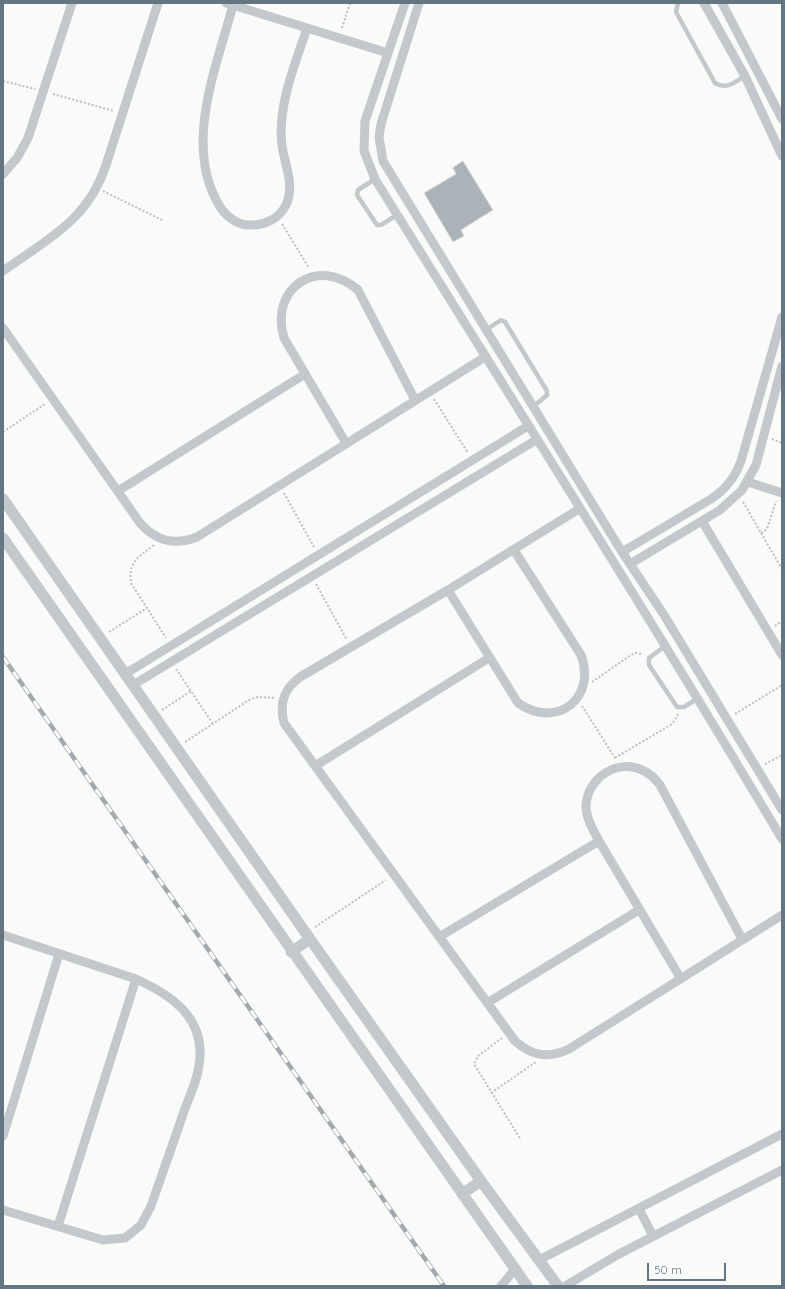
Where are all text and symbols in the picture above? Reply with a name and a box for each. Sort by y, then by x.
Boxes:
scale bar [649,1255,728,1281]
text: 50 m [654,1262,682,1277]

